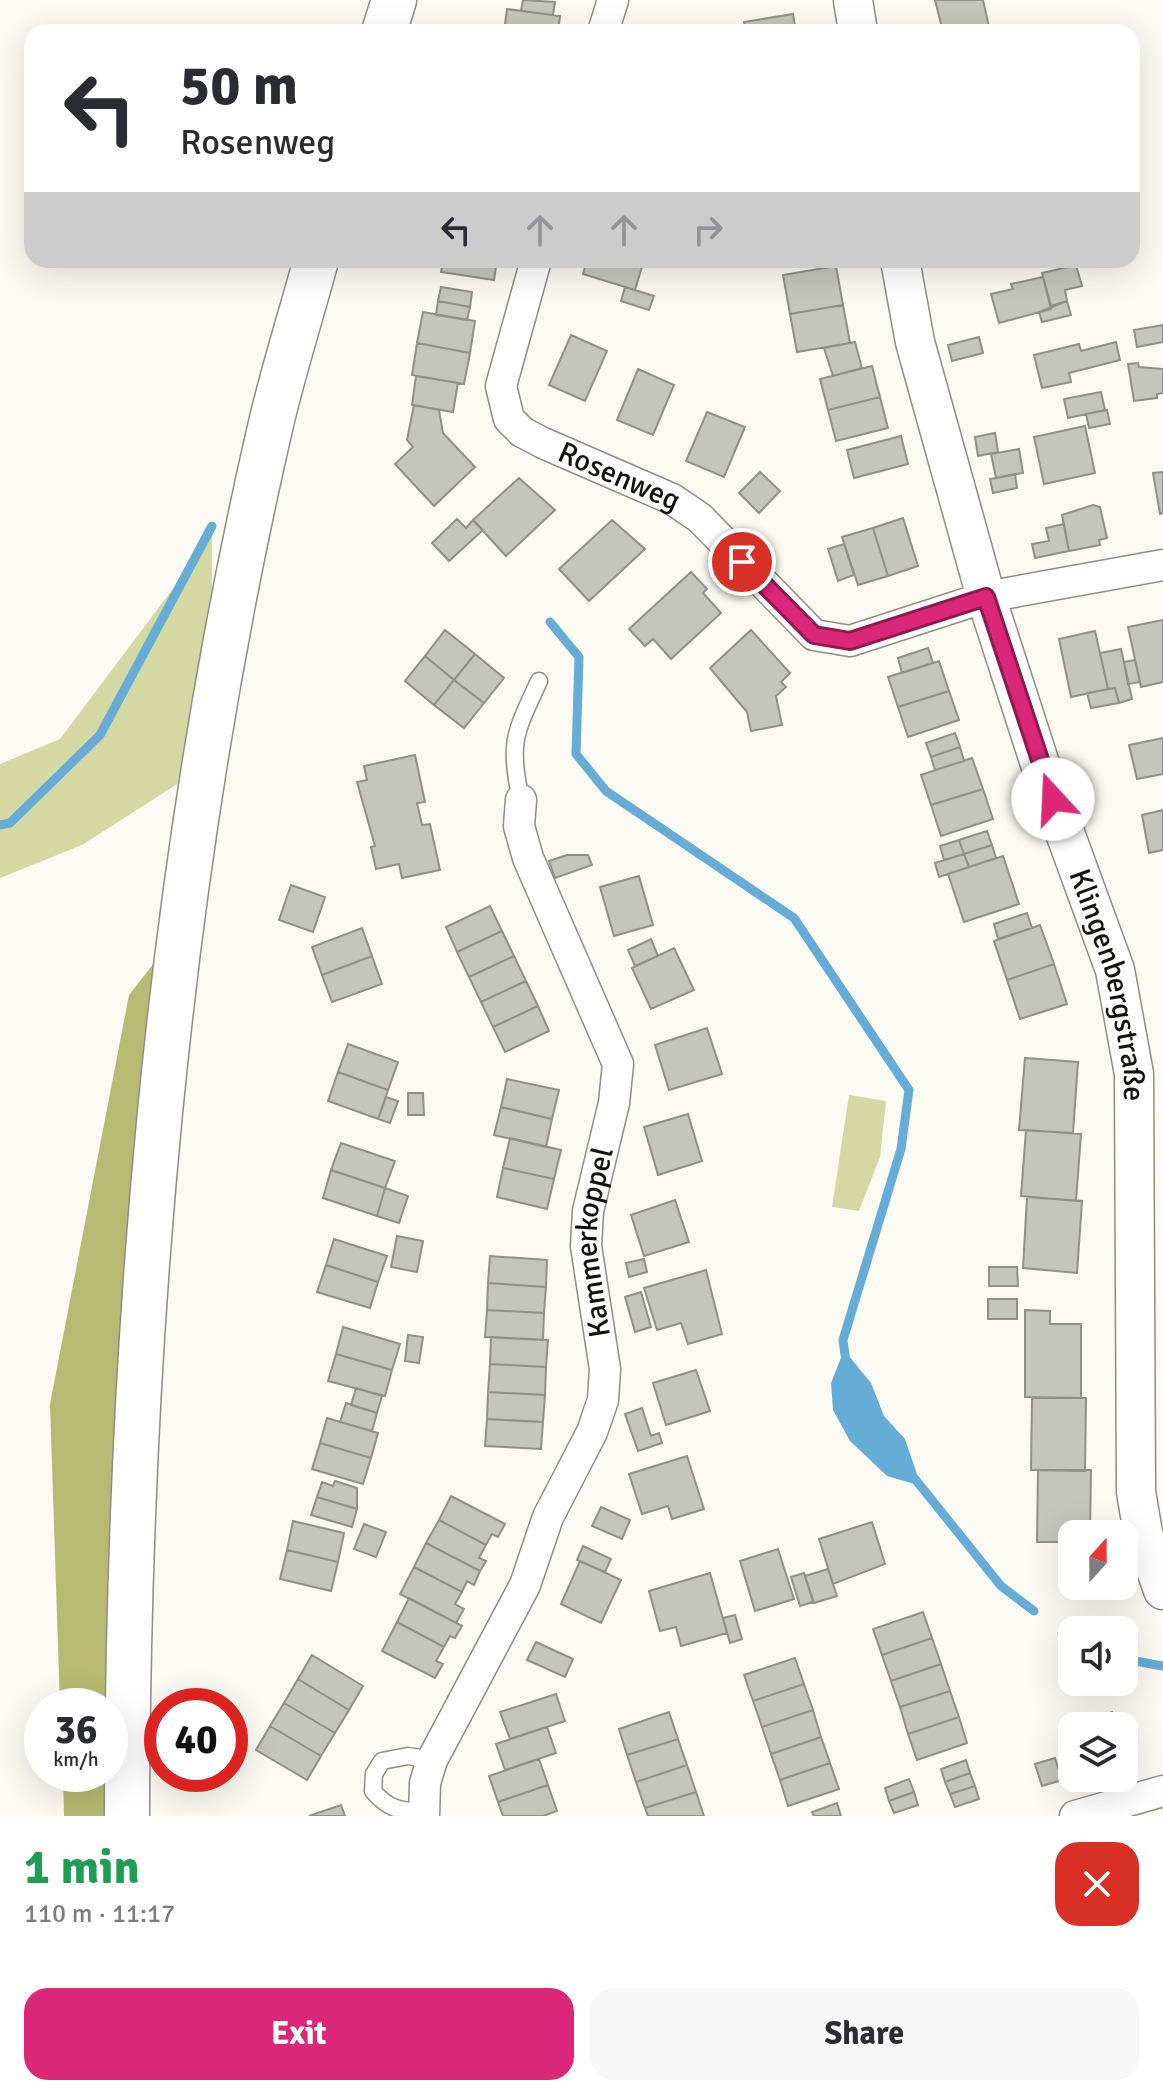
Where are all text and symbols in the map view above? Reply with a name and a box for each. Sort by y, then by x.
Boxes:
text: 50 m [180,51,298,120]
icon: left [48,56,152,160]
text: Rosenweg [180,120,335,165]
icon: left [434,208,478,252]
icon: ahead [518,208,562,252]
icon: ahead [602,208,646,252]
icon: right [686,208,730,252]
street label: Rosenweg [552,434,686,519]
pin [708,528,776,596]
icon: arrive [720,540,764,584]
position arrow [1011,757,1095,841]
street label: Klingenbergstraße [1061,864,1152,1101]
street label: Kammerkoppel [568,1143,622,1340]
north arrow [1058,1520,1138,1600]
map controls [1058,1520,1138,1792]
button: sound [1058,1616,1138,1696]
speed limit sign: 40 [144,1688,248,1792]
text: 36 [54,1705,98,1755]
button: layers [1058,1712,1138,1792]
text: km/h [53,1747,99,1772]
text: 1 min [24,1838,140,1897]
button: close [1055,1842,1139,1926]
text: 110 m · 11:17 [24,1898,175,1930]
button: Exit [24,1988,574,2080]
button: Share [590,1988,1139,2080]

